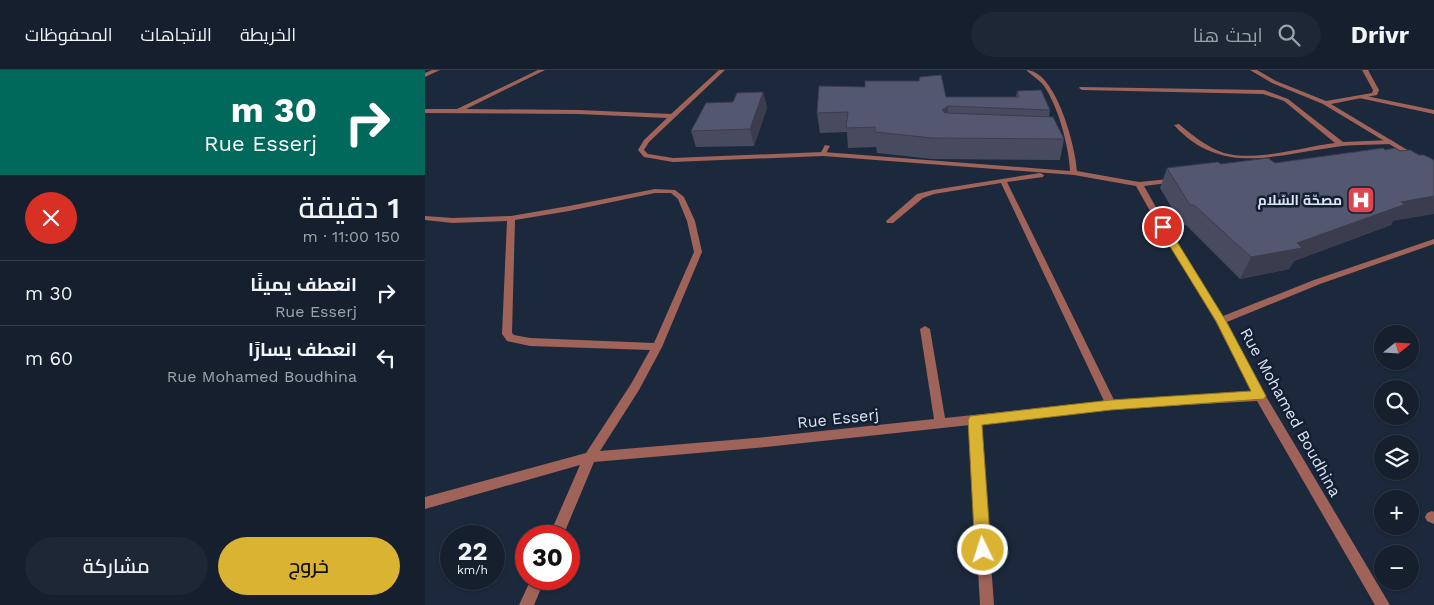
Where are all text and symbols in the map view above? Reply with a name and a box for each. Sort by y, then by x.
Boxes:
search box [971,12,1321,57]
icon: search [1275,21,1303,49]
text: Drivr [1351,21,1409,49]
text: المحفوظات [25,24,113,45]
text: الاتجاهات [141,24,212,45]
text: الخريطة [240,24,296,45]
text: ابحث هنا [1193,24,1263,47]
text: 30 m [231,89,317,131]
icon: right [335,90,400,155]
text: Rue Esserj [204,131,317,156]
hospital icon: مصحّة السّلام [1346,185,1376,215]
text: 1 دقيقة [298,190,400,225]
button: close [25,192,77,244]
place label: مصحّة السّلام [1258,192,1342,210]
pin [1142,206,1184,248]
icon: arrive [1149,213,1177,241]
text: 150 m · 11:00 [302,227,400,246]
text: انعطف يمينًا [250,273,357,296]
icon: right [372,279,400,307]
text: 30 m [25,282,73,305]
text: Rue Esserj [275,302,357,321]
street label: Rue Mohamed Boudhina [1236,324,1345,500]
north arrow [1374,325,1419,370]
map controls [1374,325,1419,590]
text: انعطف يسارًا [248,338,357,361]
icon: left [372,344,400,372]
text: 60 m [25,347,73,370]
text: Rue Mohamed Boudhina [167,367,357,386]
button: search [1374,380,1419,425]
street label: Rue Esserj [796,405,880,432]
button: layers [1374,435,1419,480]
button: + [1374,490,1419,535]
position arrow [956,523,1008,575]
speed limit sign: 30 [515,525,580,590]
button: مشاركة [25,537,208,595]
button: خروج [218,537,400,595]
text: 22 [458,537,487,566]
button: − [1374,545,1419,590]
text: km/h [457,563,488,577]

